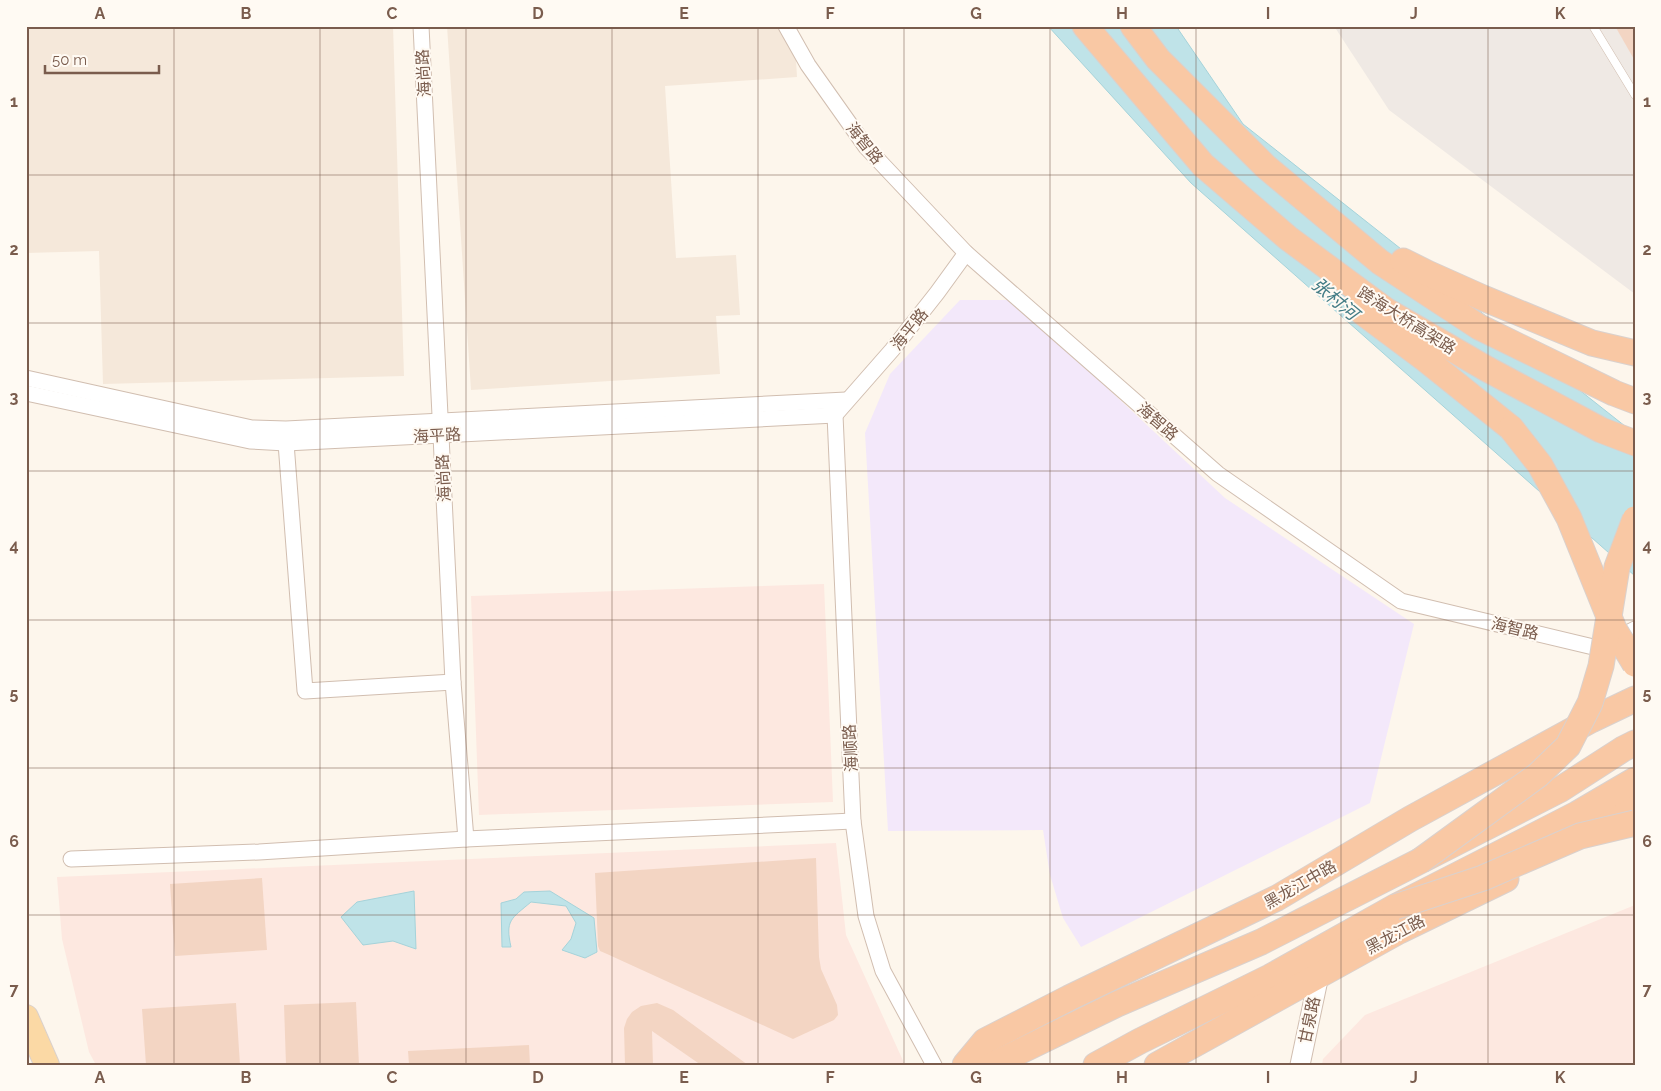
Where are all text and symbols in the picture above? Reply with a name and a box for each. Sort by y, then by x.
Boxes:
text: A [95,4,106,23]
text: B [241,4,252,23]
text: C [387,4,398,23]
text: D [532,4,544,23]
text: E [679,4,689,23]
text: F [825,4,835,23]
text: G [970,4,982,23]
text: H [1116,4,1128,23]
text: I [1266,4,1270,23]
text: J [1410,4,1418,23]
text: K [1555,4,1566,23]
scale bar [45,42,159,74]
street label: 海尚路 [413,49,434,97]
text: 50 m [52,51,87,69]
text: 1 [10,92,18,111]
text: 1 [1643,92,1651,111]
street label: 海智路 [842,119,887,168]
text: 2 [9,240,19,259]
text: 2 [1642,240,1652,259]
water label: 张村河 [1308,273,1365,326]
street label: 跨海大桥高架路 [1354,283,1459,358]
street label: 海平路 [887,305,932,354]
text: 3 [10,388,19,407]
text: 3 [1643,388,1652,407]
street label: 海智路 [1133,398,1182,444]
street label: 海平路 [413,425,461,446]
street label: 海尚路 [433,454,454,502]
text: 4 [9,536,19,555]
text: 4 [1642,536,1652,555]
street label: 海智路 [1489,614,1540,643]
text: 5 [10,684,19,703]
text: 5 [1643,684,1652,703]
street label: 海顺路 [840,724,861,772]
text: 6 [9,832,19,851]
text: 6 [1642,832,1652,851]
street label: 黑龙江中路 [1261,856,1340,913]
street label: 黑龙江路 [1363,911,1428,958]
text: 7 [10,980,19,999]
text: 7 [1643,980,1652,999]
street label: 甘泉路 [1295,995,1324,1046]
text: A [95,1068,106,1087]
text: B [241,1068,252,1087]
text: C [387,1068,398,1087]
text: D [532,1068,544,1087]
text: E [679,1068,689,1087]
text: F [825,1068,835,1087]
text: G [970,1068,982,1087]
text: H [1116,1068,1128,1087]
text: I [1266,1068,1270,1087]
text: J [1410,1068,1418,1087]
text: K [1555,1068,1566,1087]

